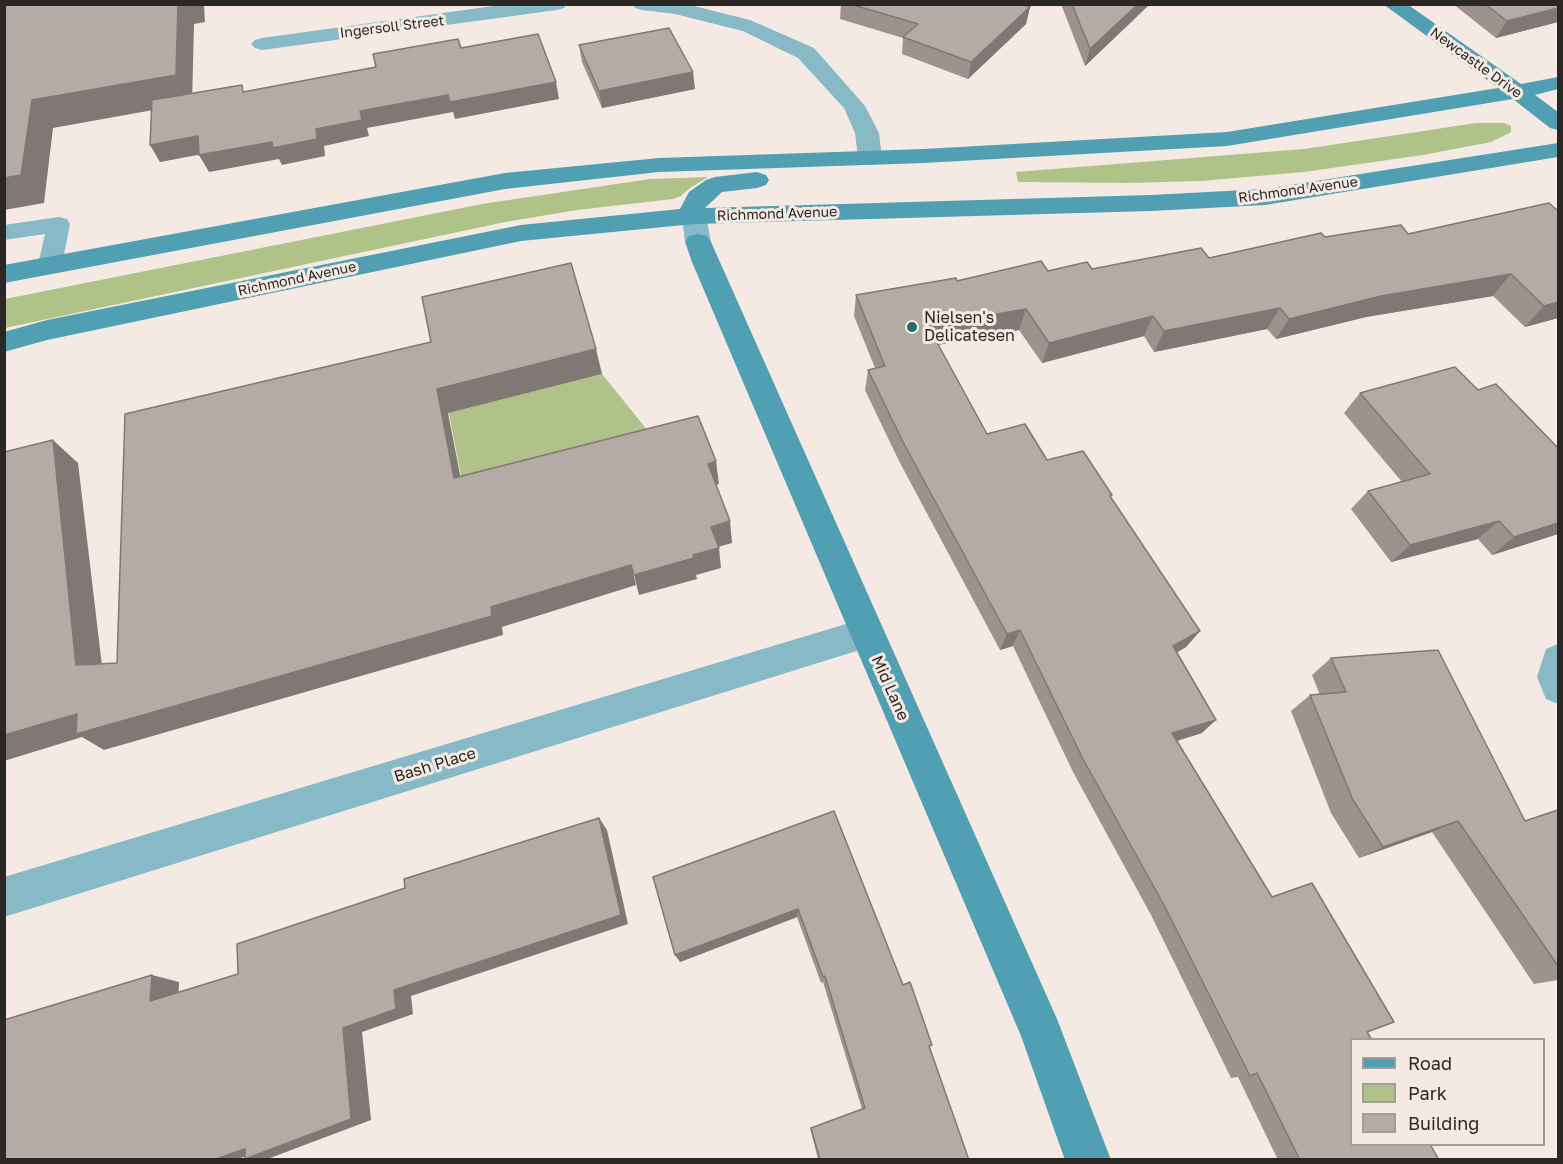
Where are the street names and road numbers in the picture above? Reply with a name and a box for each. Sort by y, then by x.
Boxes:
street label: Ingersoll Street [339,12,445,42]
street label: Newcastle Drive [1427,24,1525,102]
street label: Richmond Avenue [1237,173,1359,207]
street label: Richmond Avenue [717,204,837,224]
street label: Richmond Avenue [236,258,358,300]
street label: Mid Lane [867,652,913,724]
street label: Bash Place [392,743,478,787]

